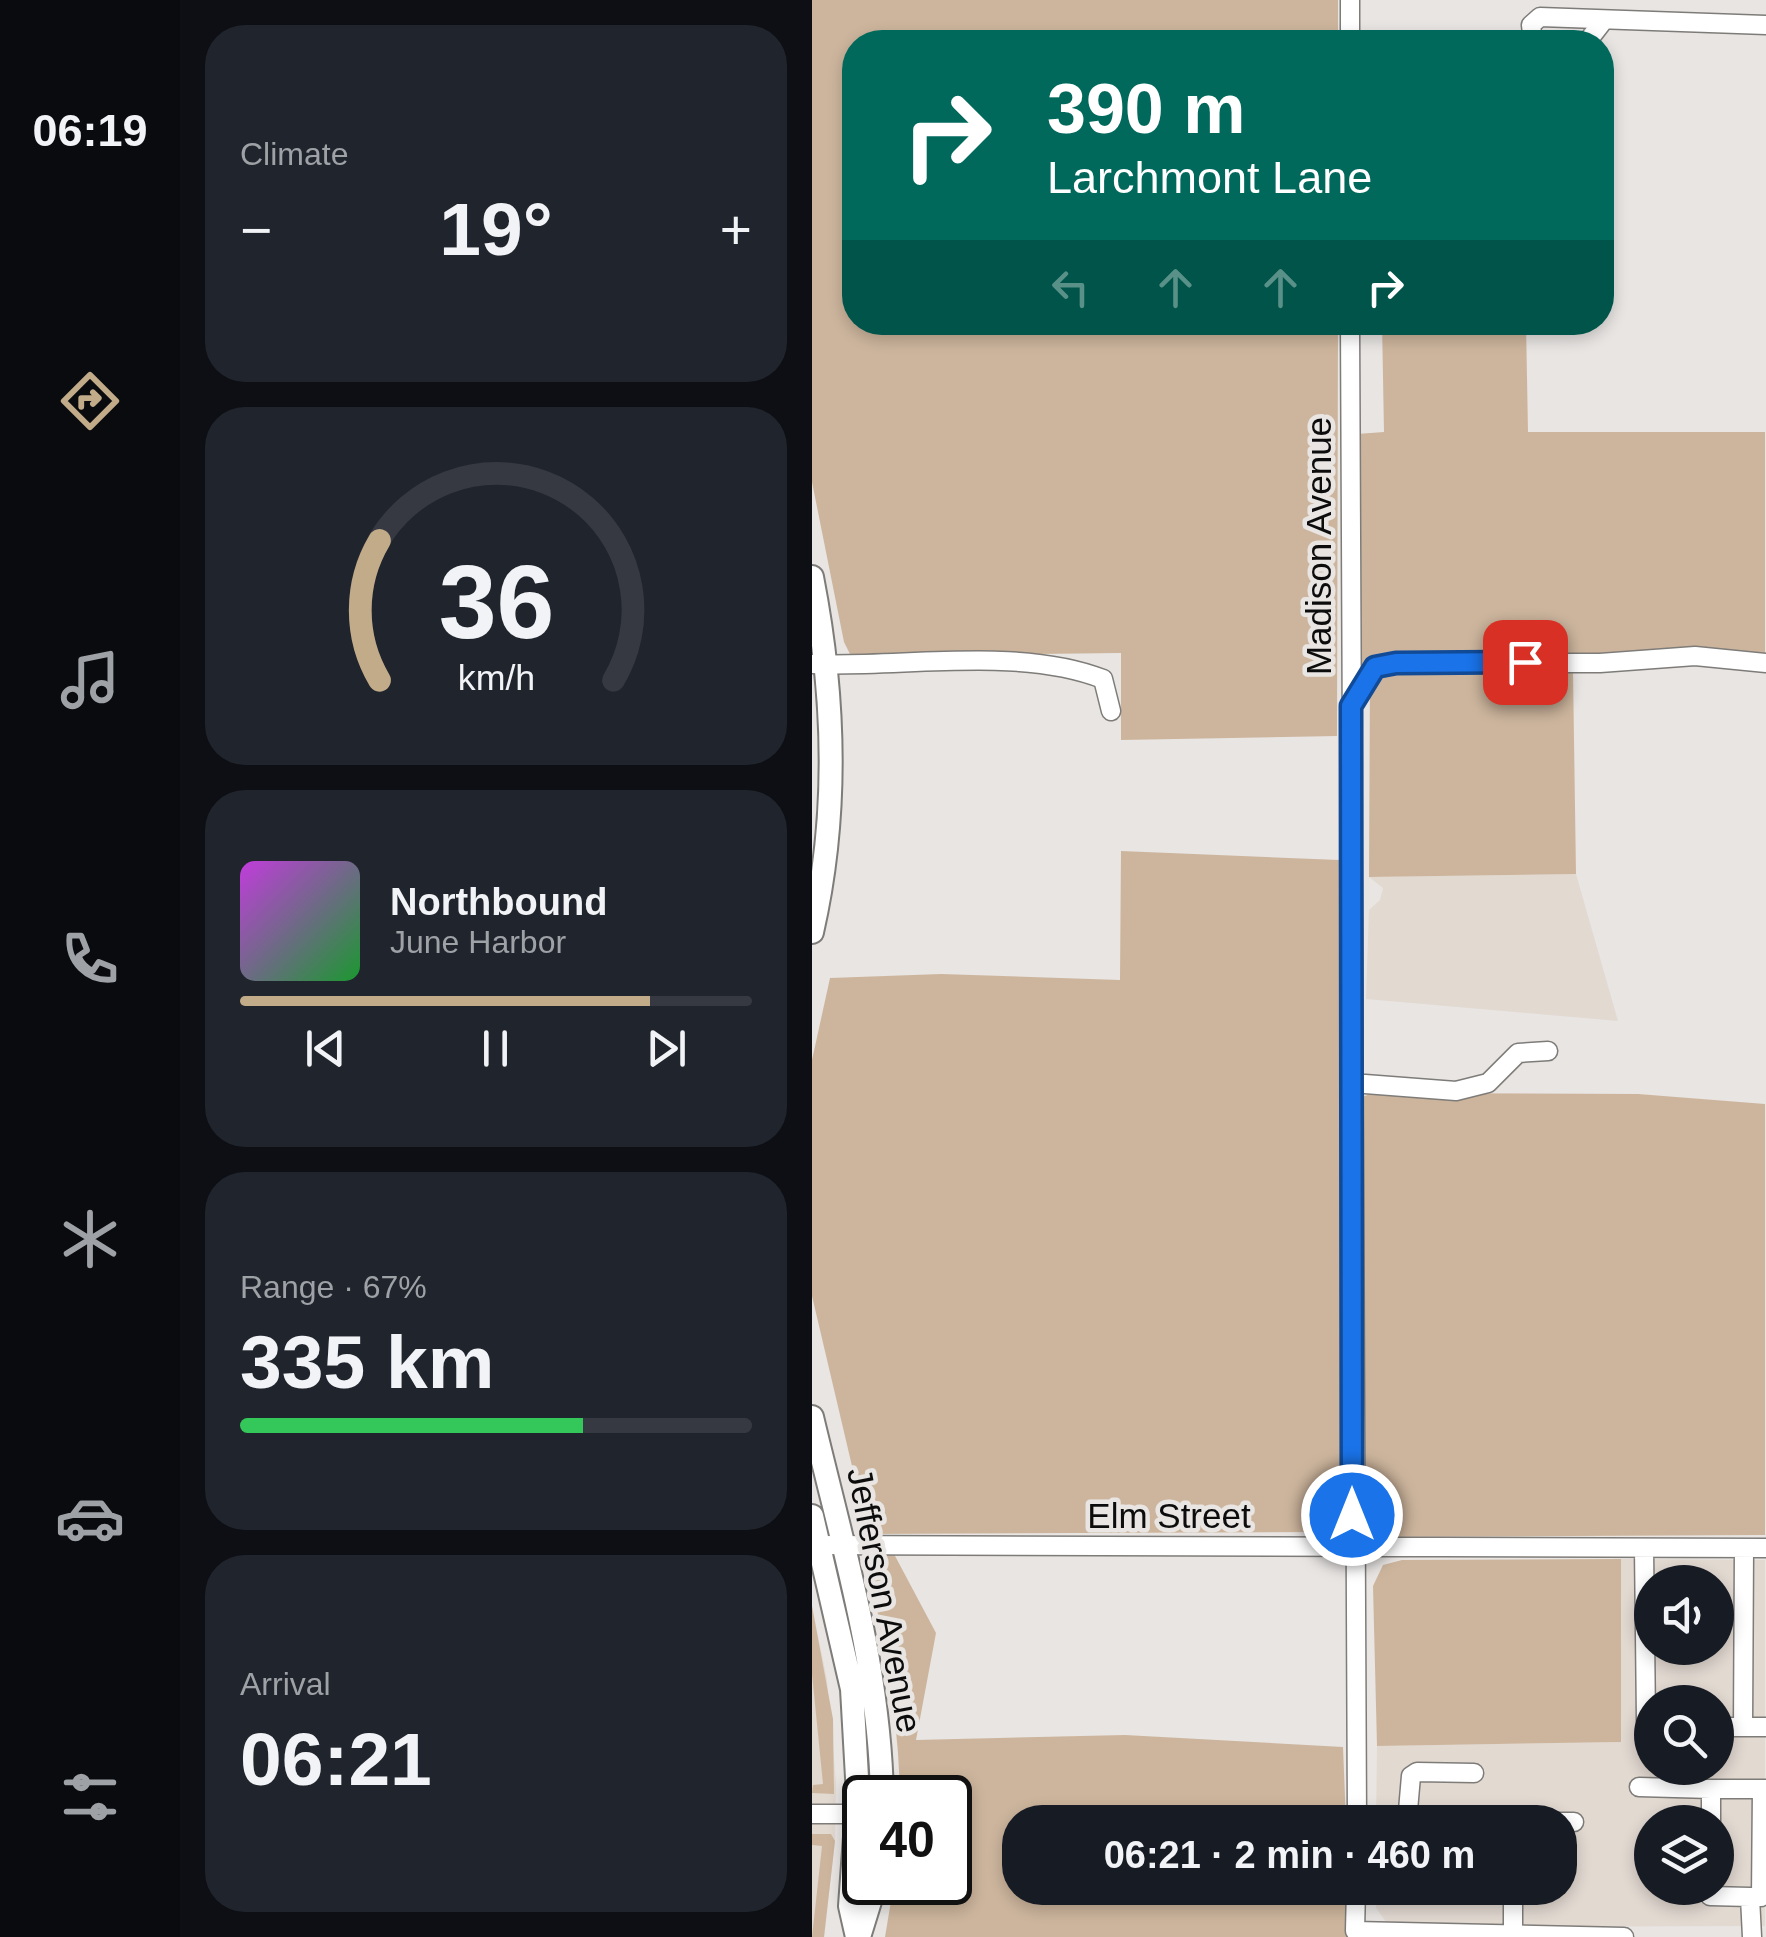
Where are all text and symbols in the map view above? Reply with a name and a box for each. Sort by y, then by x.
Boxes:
icon: right [882,70,1012,200]
text: 390 m [1047,70,1245,148]
text: 06:19 [32,105,148,156]
text: Climate [240,136,348,172]
text: Larchmont Lane [1047,152,1372,203]
text: 19° [439,187,553,271]
text: − [240,199,272,261]
text: + [720,199,752,261]
icon: left [1043,260,1098,315]
icon: ahead [1148,260,1203,315]
icon: ahead [1253,260,1308,315]
icon: right [1358,260,1413,315]
icon: directions [55,366,125,436]
street label: Madison Avenue [1299,417,1338,675]
text: 36 [438,544,554,660]
pin [1483,620,1568,705]
icon: arrive [1498,635,1553,690]
icon: music [55,645,125,715]
text: km/h [457,658,535,698]
text: Northbound [390,881,607,923]
icon: phone [55,924,125,994]
text: June Harbor [390,924,566,960]
icon: previous [298,1021,353,1076]
icon: pause [468,1021,523,1076]
icon: next [639,1021,694,1076]
icon: climate [55,1204,125,1274]
text: Range · 67% [240,1269,427,1305]
text: 335 km [240,1320,494,1404]
position arrow [1300,1463,1404,1567]
street label: Jefferson Avenue [840,1464,930,1736]
icon: car [55,1483,125,1553]
street label: Elm Street [1087,1496,1251,1535]
map controls [1634,1565,1734,1905]
button: sound [1634,1565,1734,1665]
text: Arrival [240,1666,331,1702]
button: search [1634,1685,1734,1785]
text: 06:21 [240,1717,432,1801]
icon: filters [55,1762,125,1832]
speed limit sign: 40 [842,1775,972,1905]
button: layers [1634,1805,1734,1905]
text: 06:21 · 2 min · 460 m [1104,1834,1475,1876]

